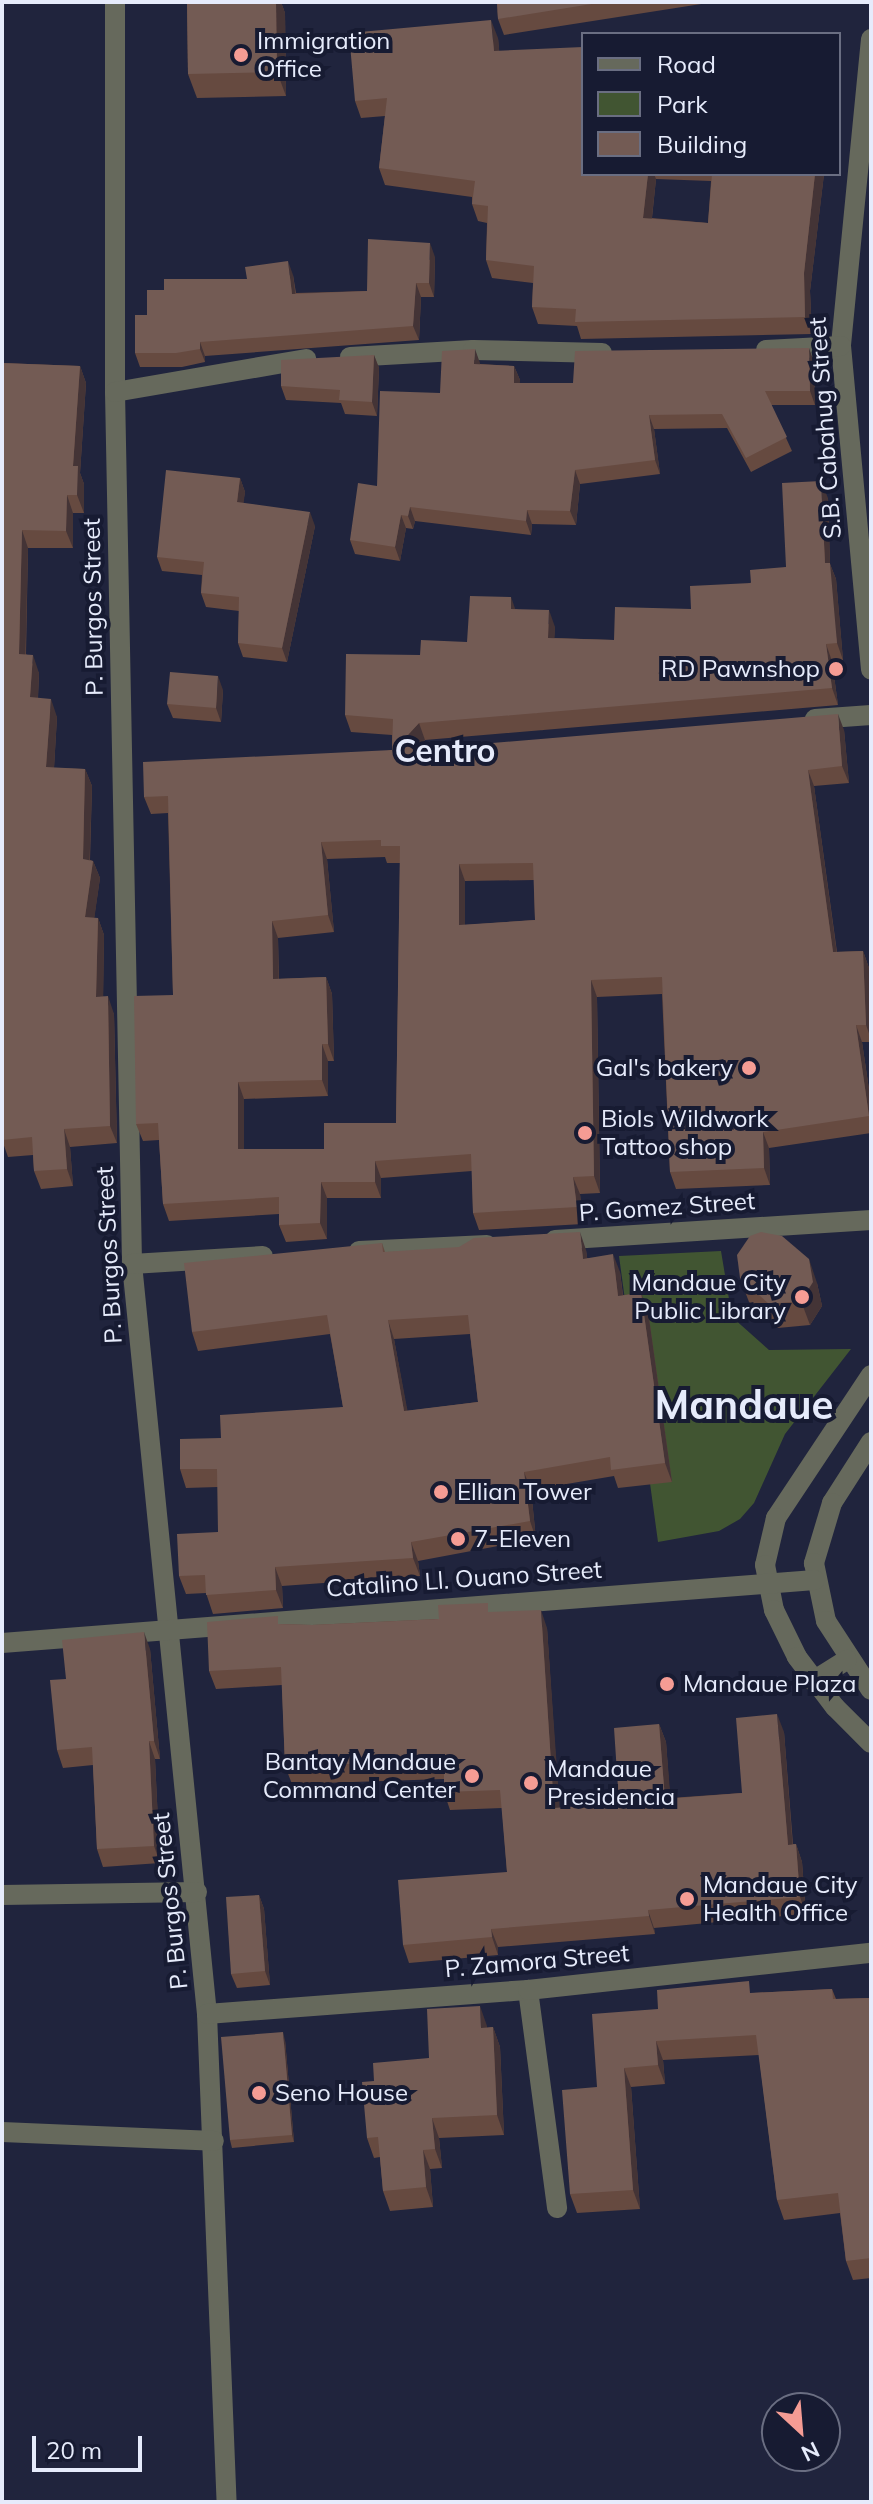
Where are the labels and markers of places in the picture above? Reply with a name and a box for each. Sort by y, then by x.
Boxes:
place label: Immigration Office [257,27,390,83]
marker: Immigration Office [232,46,250,64]
place label: RD Pawnshop [661,655,820,683]
marker: RD Pawnshop [827,660,845,678]
place label: Gal's bakery [596,1054,733,1082]
marker: Gal's bakery [740,1059,758,1077]
place label: Biols Wildwork Tattoo shop [601,1105,769,1161]
marker: Biols Wildwork Tattoo shop [576,1124,594,1142]
place label: Mandaue City Public Library [632,1269,786,1325]
marker: Mandaue City Public Library [793,1288,811,1306]
place label: Ellian Tower [457,1478,592,1506]
marker: Ellian Tower [432,1483,450,1501]
place label: 7-Eleven [474,1525,571,1553]
marker: 7-Eleven [449,1530,467,1548]
place label: Mandaue Plaza [683,1670,856,1698]
marker: Mandaue Plaza [658,1675,676,1693]
place label: Bantay Mandaue Command Center [263,1748,456,1804]
place label: Mandaue Presidencia [547,1755,675,1811]
marker: Bantay Mandaue Command Center [463,1767,481,1785]
marker: Mandaue Presidencia [522,1774,540,1792]
place label: Mandaue City Health Office [703,1871,857,1927]
marker: Mandaue City Health Office [678,1890,696,1908]
place label: Seno House [275,2079,408,2107]
marker: Seno House [250,2084,268,2102]

